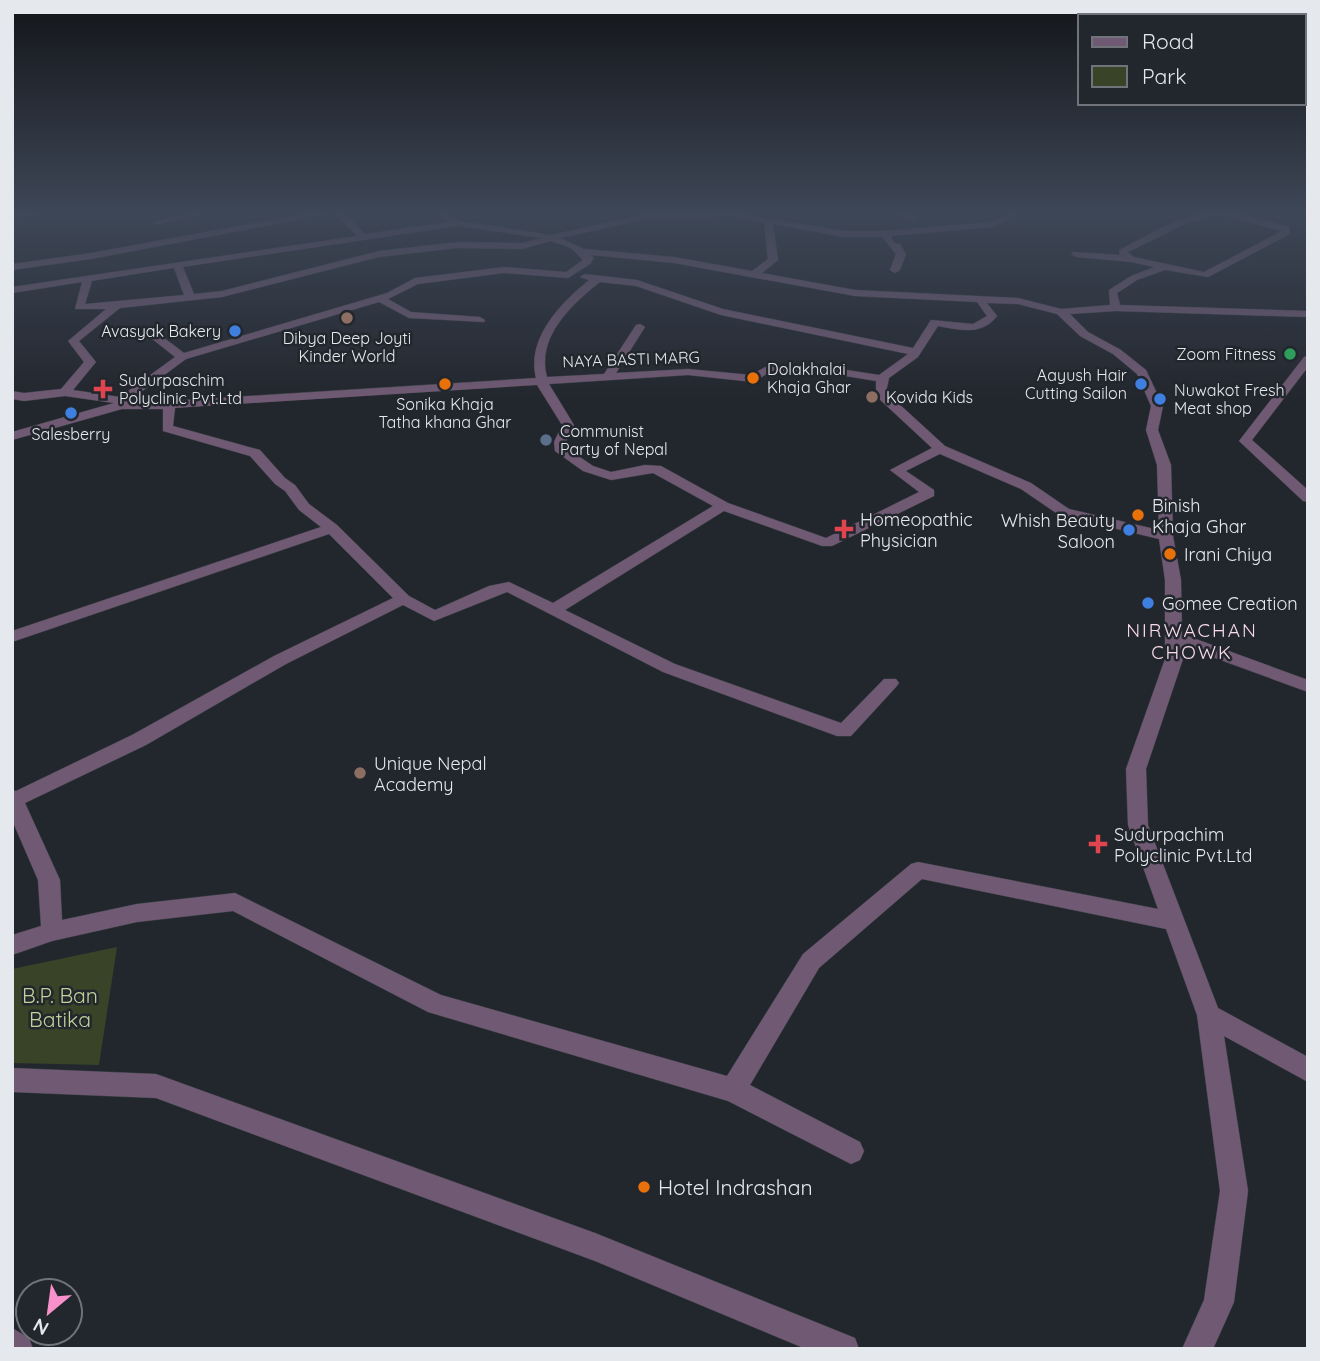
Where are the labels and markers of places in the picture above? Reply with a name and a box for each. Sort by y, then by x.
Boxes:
marker: Dibya Deep Joyti Kinder World [339,310,355,326]
place label: Avasyak Bakery [101,321,221,341]
marker: Avasyak Bakery [227,323,243,339]
place label: Dibya Deep Joyti Kinder World [283,328,411,366]
place label: Zoom Fitness [1176,344,1276,364]
marker: Zoom Fitness [1282,346,1298,362]
place label: Dolakhalai Khaja Ghar [767,359,851,397]
place label: Aayush Hair Cutting Sailon [1025,365,1127,403]
place label: Sudurpaschim Polyclinic Pvt.Ltd [119,370,242,408]
marker: Dolakhalai Khaja Ghar [745,370,761,386]
marker: Sonika Khaja Tatha khana Ghar [437,376,453,392]
marker: Aayush Hair Cutting Sailon [1133,376,1149,392]
marker: Sudurpaschim Polyclinic Pvt.Ltd [93,379,113,399]
place label: Nuwakot Fresh Meat shop [1174,380,1285,418]
place label: Kovida Kids [886,387,973,407]
marker: Kovida Kids [864,389,880,405]
marker: Nuwakot Fresh Meat shop [1152,391,1168,407]
place label: Sonika Khaja Tatha khana Ghar [379,394,511,432]
marker: Salesberry [63,405,79,421]
place label: Communist Party of Nepal [560,421,668,459]
place label: Salesberry [32,424,110,444]
marker: Communist Party of Nepal [538,432,554,448]
place label: Binish Khaja Ghar [1152,494,1247,538]
marker: Binish Khaja Ghar [1130,507,1146,523]
place label: Homeopathic Physician [860,508,973,552]
place label: Whish Beauty Saloon [1001,509,1115,553]
marker: Homeopathic Physician [834,519,854,539]
marker: Whish Beauty Saloon [1121,522,1137,538]
place label: Irani Chiya [1184,543,1272,566]
marker: Irani Chiya [1162,546,1178,562]
place label: Gomee Creation [1162,592,1298,615]
marker: Gomee Creation [1140,595,1156,611]
place label: Unique Nepal Academy [374,752,487,796]
marker: Unique Nepal Academy [352,765,368,781]
place label: Sudurpachim Polyclinic Pvt.Ltd [1114,823,1252,867]
marker: Sudurpachim Polyclinic Pvt.Ltd [1088,834,1108,854]
place label: Hotel Indrashan [658,1174,813,1200]
marker: Hotel Indrashan [636,1179,652,1195]

